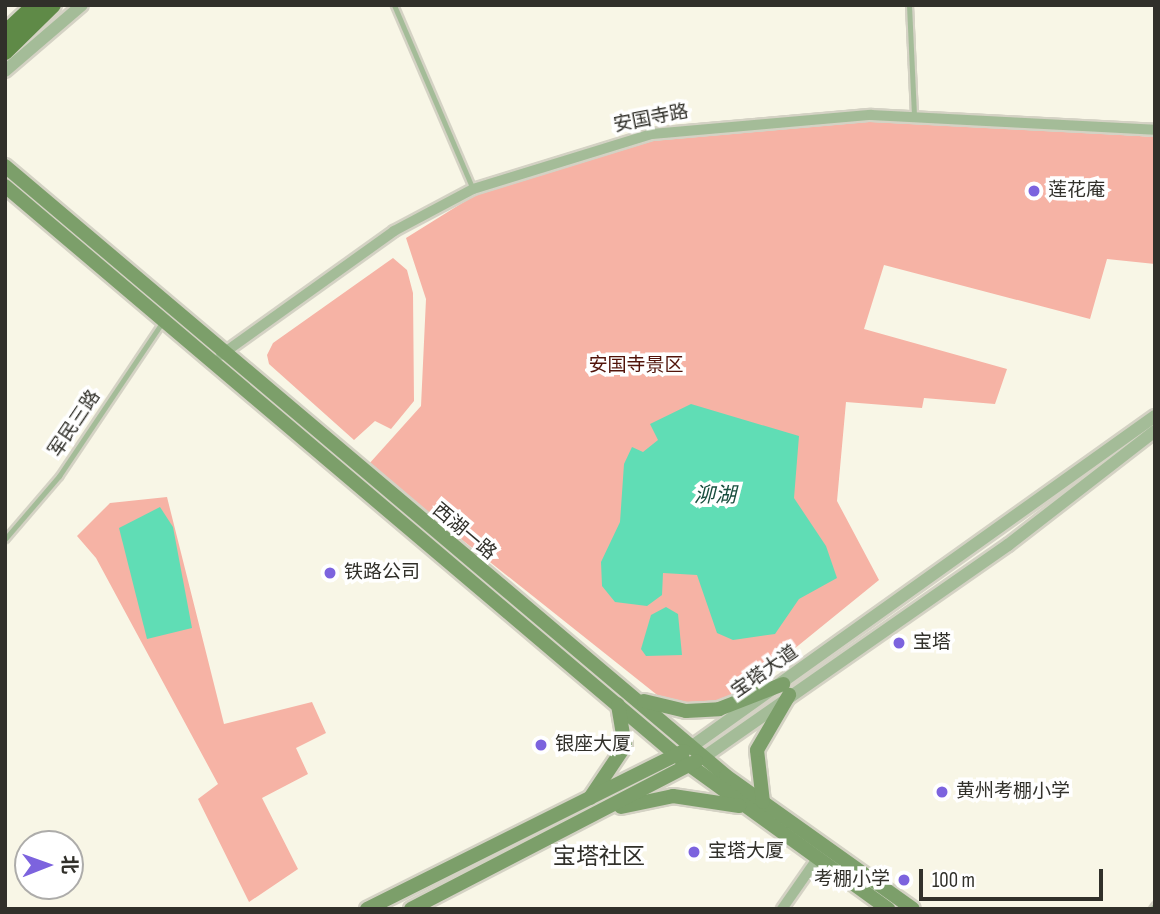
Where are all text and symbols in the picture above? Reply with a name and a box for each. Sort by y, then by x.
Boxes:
street label: 安国寺路 [612,101,690,137]
place label: 莲花庵 [1048,180,1105,202]
marker: 莲花庵 [1026,183,1042,199]
park label: 安国寺景区 [589,355,683,377]
street label: 军民三路 [44,386,106,462]
water label: 泖湖 [694,483,736,509]
street label: 西湖一路 [428,499,500,565]
place label: 铁路公司 [344,562,420,584]
marker: 铁路公司 [322,565,338,581]
place label: 宝塔 [913,632,951,654]
marker: 宝塔 [891,635,907,651]
street label: 宝塔大道 [727,641,803,703]
place label: 银座大厦 [555,734,631,756]
marker: 银座大厦 [533,737,549,753]
place label: 黄州考棚小学 [956,781,1070,803]
marker: 黄州考棚小学 [934,784,950,800]
north arrow [14,830,84,900]
place label: 宝塔大厦 [708,841,784,863]
district label: 宝塔社区 [553,843,645,871]
marker: 宝塔大厦 [686,844,702,860]
text: 北 [57,855,80,874]
scale bar [922,855,1106,899]
text: 100 m [932,868,975,893]
place label: 考棚小学 [814,869,890,891]
marker: 考棚小学 [896,872,912,888]

